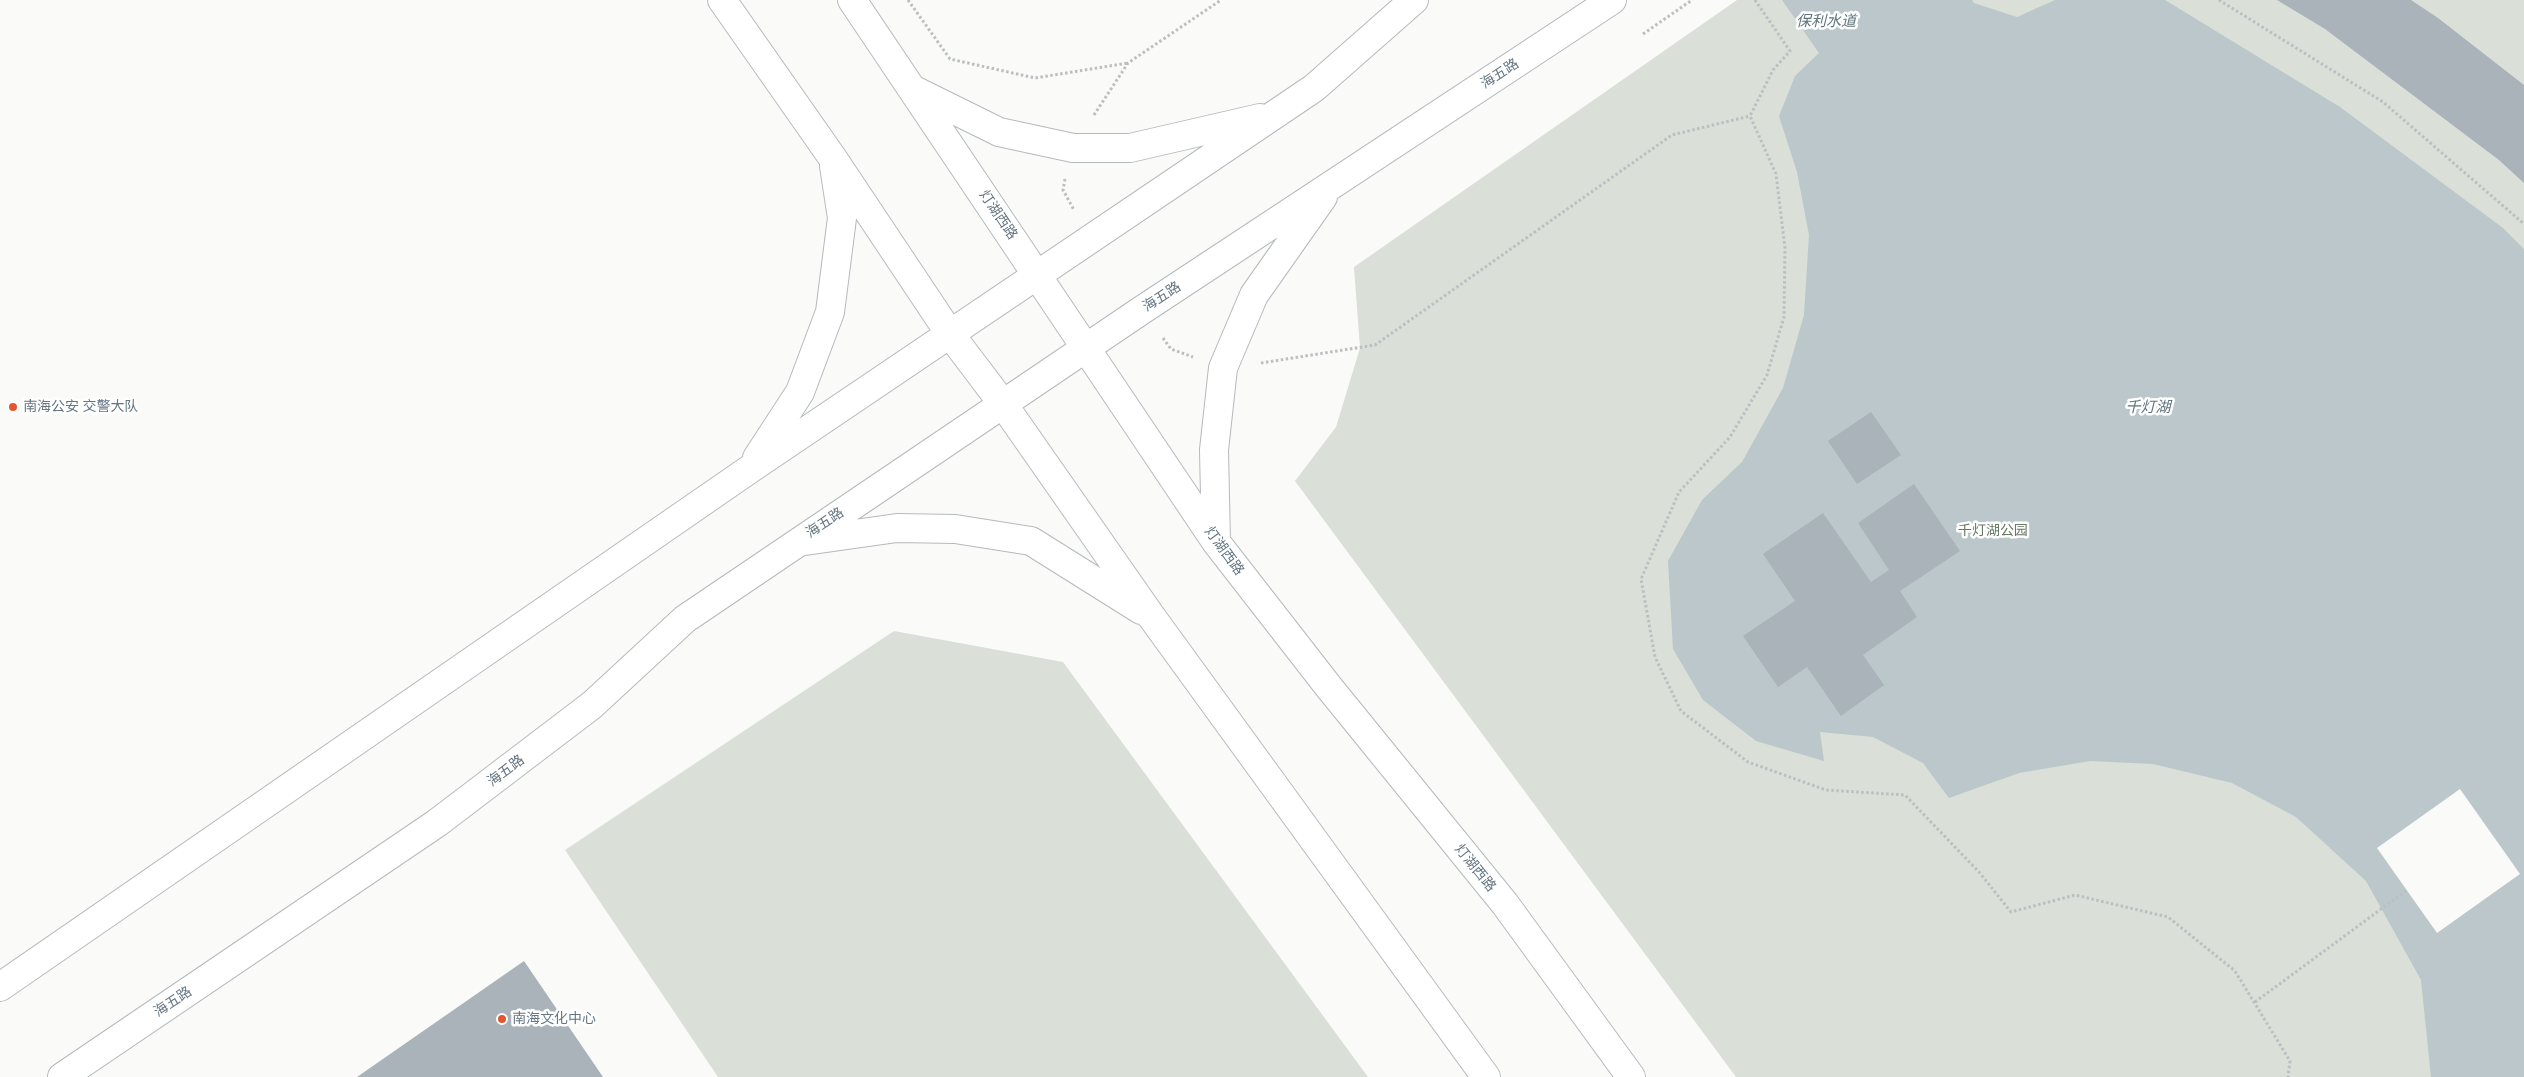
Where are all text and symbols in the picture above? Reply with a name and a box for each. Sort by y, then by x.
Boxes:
water label: 保利水道 [1796,13,1856,31]
street label: 海五路 [1478,56,1522,92]
street label: 灯湖西路 [975,187,1021,243]
street label: 海五路 [1140,279,1184,315]
place label: 南海公安 交警大队 [23,399,138,415]
water label: 千灯湖 [2126,399,2170,417]
marker: 南海公安 交警大队 [7,401,19,413]
street label: 海五路 [803,504,847,542]
street label: 灯湖西路 [1201,523,1247,579]
park label: 千灯湖公园 [1958,523,2028,539]
street label: 海五路 [484,752,528,790]
street label: 灯湖西路 [1451,841,1499,895]
street label: 海五路 [151,983,195,1021]
place label: 南海文化中心 [512,1011,596,1027]
marker: 南海文化中心 [496,1013,508,1025]

